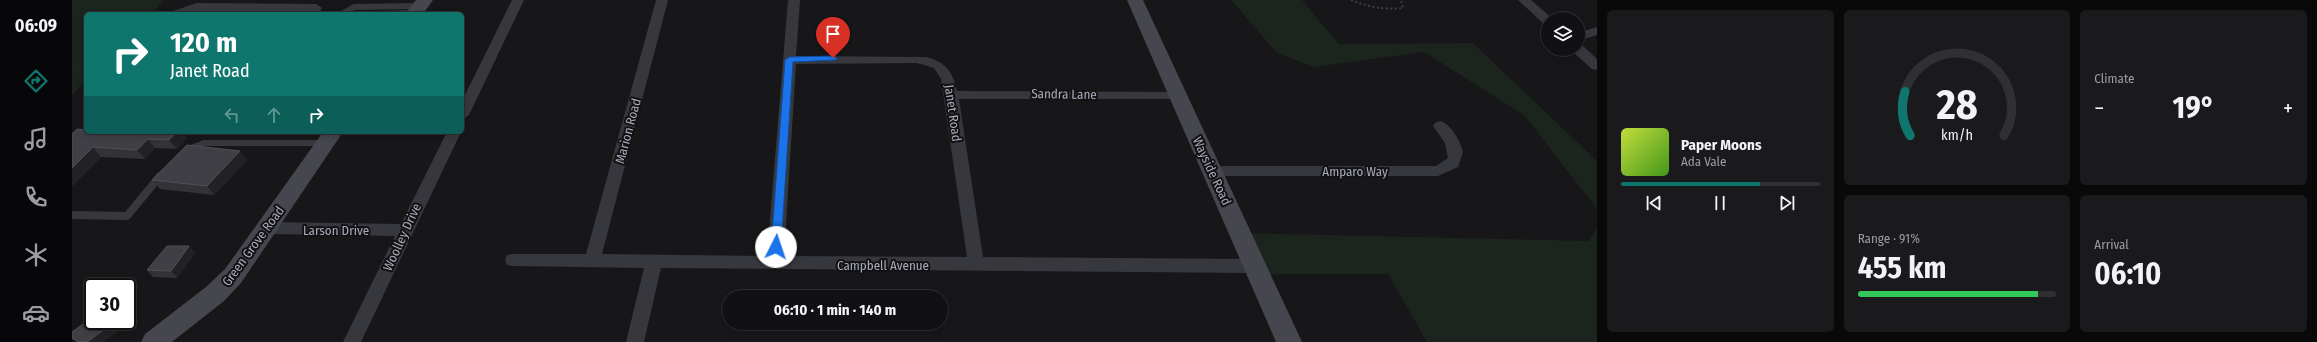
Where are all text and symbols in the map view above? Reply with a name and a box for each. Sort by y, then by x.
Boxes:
map controls [1541,12,1585,56]
button: layers [1541,12,1585,56]
text: 06:09 [15,15,57,37]
pin [816,17,850,58]
icon: arrive [822,23,844,45]
text: 120 m [170,26,237,59]
icon: right [104,28,156,80]
text: Janet Road [170,60,250,82]
icon: directions [22,67,50,95]
text: Climate [2094,71,2134,86]
text: 28 [1935,79,1978,129]
street label: Janet Road [942,84,964,142]
street label: Sandra Lane [1031,86,1097,102]
text: 19° [2172,90,2215,126]
text: − [2094,95,2104,122]
text: + [2283,95,2293,122]
street label: Marion Road [612,97,644,165]
icon: left [221,104,243,126]
icon: ahead [263,104,285,126]
icon: right [305,104,327,126]
icon: music [22,125,50,153]
text: km/h [1941,126,1973,143]
street label: Wayside Road [1190,135,1234,207]
text: Paper Moons [1681,136,1762,154]
text: Ada Vale [1681,154,1726,169]
street label: Amparo Way [1322,164,1388,179]
icon: phone [22,183,50,211]
icon: previous [1643,192,1665,214]
icon: pause [1709,192,1731,214]
icon: next [1776,192,1798,214]
street label: Woolley Drive [380,201,424,273]
street label: Green Grove Road [219,203,287,289]
street label: Larson Drive [303,223,369,238]
position arrow [755,226,797,268]
text: Range · 91% [1858,231,1920,246]
text: Arrival [2094,237,2129,252]
icon: climate [22,241,50,269]
text: 455 km [1858,250,1947,286]
text: 06:10 [2094,256,2161,292]
street label: Campbell Avenue [837,258,929,273]
speed limit sign: 30 [84,278,136,330]
icon: car [22,299,50,327]
text: 06:10 · 1 min · 140 m [774,301,896,319]

